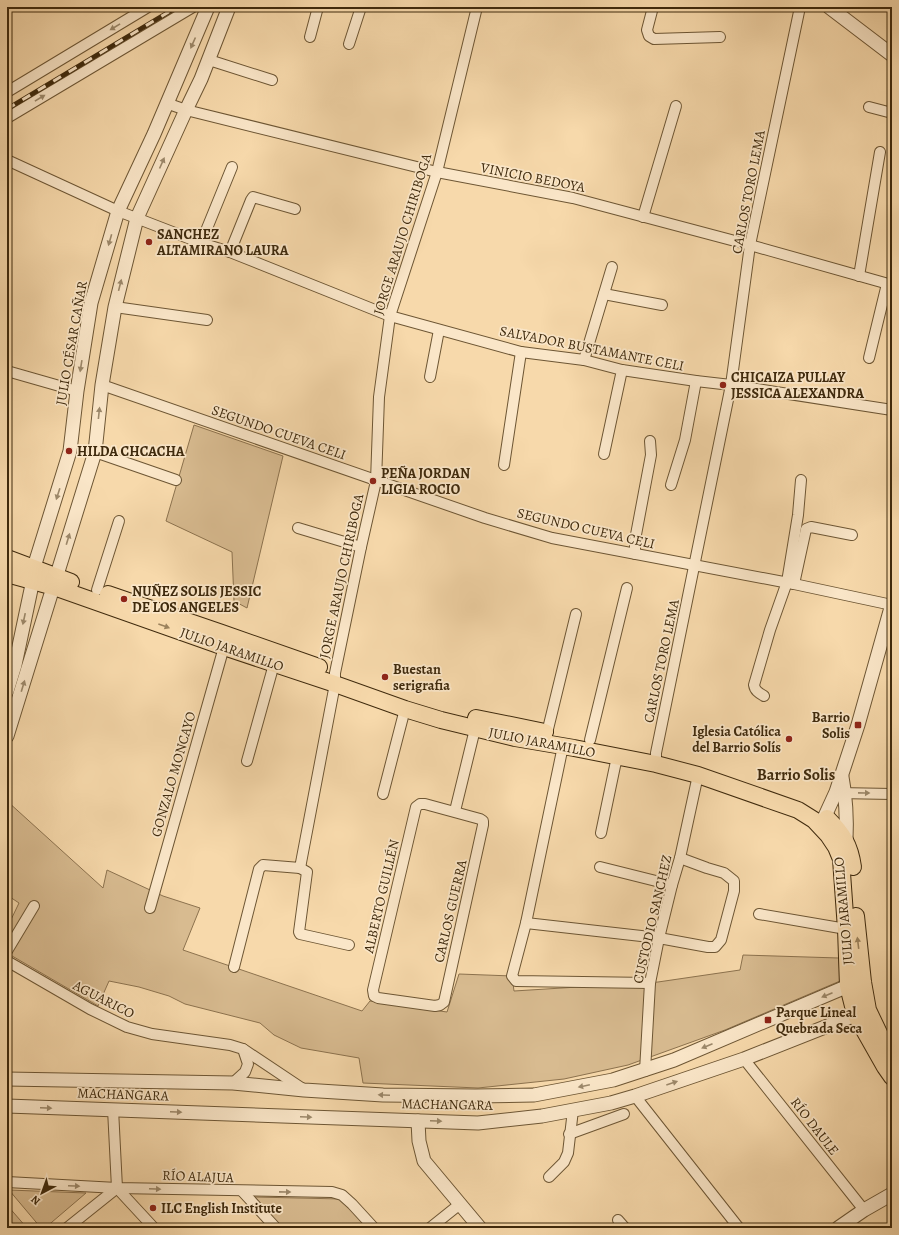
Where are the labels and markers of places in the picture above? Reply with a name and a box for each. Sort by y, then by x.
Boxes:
place label: SANCHEZ ALTAMIRANO LAURA [156,225,289,260]
marker: SANCHEZ ALTAMIRANO LAURA [144,237,154,247]
place label: CHICAIZA PULLAY JESSICA ALEXANDRA [731,368,864,403]
marker: CHICAIZA PULLAY JESSICA ALEXANDRA [718,380,728,390]
place label: HILDA CHCACHA [77,442,185,461]
marker: HILDA CHCACHA [64,446,74,456]
place label: PEÑA JORDAN LIGIA ROCIO [381,464,470,499]
marker: PEÑA JORDAN LIGIA ROCIO [368,476,378,486]
place label: NUÑEZ SOLIS JESSIC DE LOS ANGELES [132,582,262,617]
marker: NUÑEZ SOLIS JESSIC DE LOS ANGELES [119,594,129,604]
place label: Buestan serigrafia [393,660,450,695]
marker: Buestan serigrafia [380,672,390,682]
place label: Barrio Solis [812,708,850,743]
marker: Barrio Solis [853,720,863,730]
place label: Iglesia Católica del Barrio Solís [692,722,781,757]
marker: Iglesia Católica del Barrio Solís [784,734,794,744]
place label: Parque Lineal Quebrada Seca [776,1003,863,1038]
marker: Parque Lineal Quebrada Seca [763,1015,773,1025]
place label: ILC English Institute [161,1199,282,1218]
marker: ILC English Institute [148,1203,158,1213]

